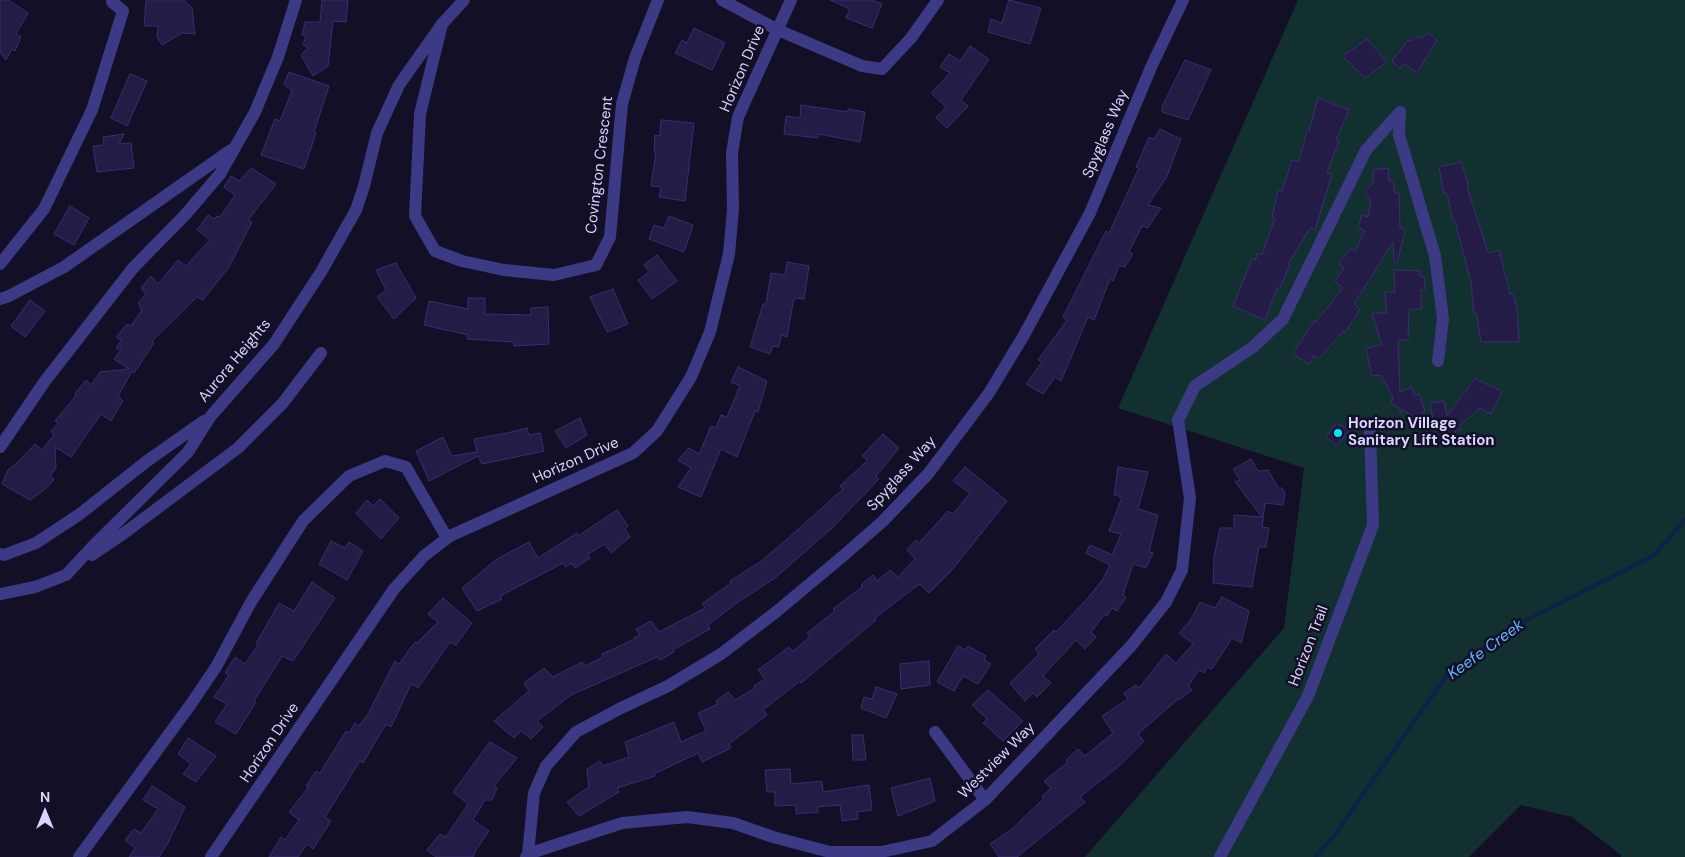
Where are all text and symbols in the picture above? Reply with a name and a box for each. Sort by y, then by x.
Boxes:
street label: Horizon Drive [717,23,769,115]
street label: Spyglass Way [1079,87,1133,181]
street label: Covington Crescent [583,95,617,235]
street label: Aurora Heights [195,316,275,406]
place label: Horizon Village Sanitary Lift Station [1348,415,1495,450]
marker: Horizon Village Sanitary Lift Station [1332,427,1344,439]
street label: Spyglass Way [864,433,940,515]
street label: Horizon Drive [530,434,622,488]
street label: Horizon Trail [1285,603,1333,689]
water label: Keefe Creek [1444,616,1528,684]
street label: Horizon Drive [237,700,303,786]
street label: Westview Way [955,719,1039,803]
north arrow [20,787,70,837]
text: N [40,788,50,806]

